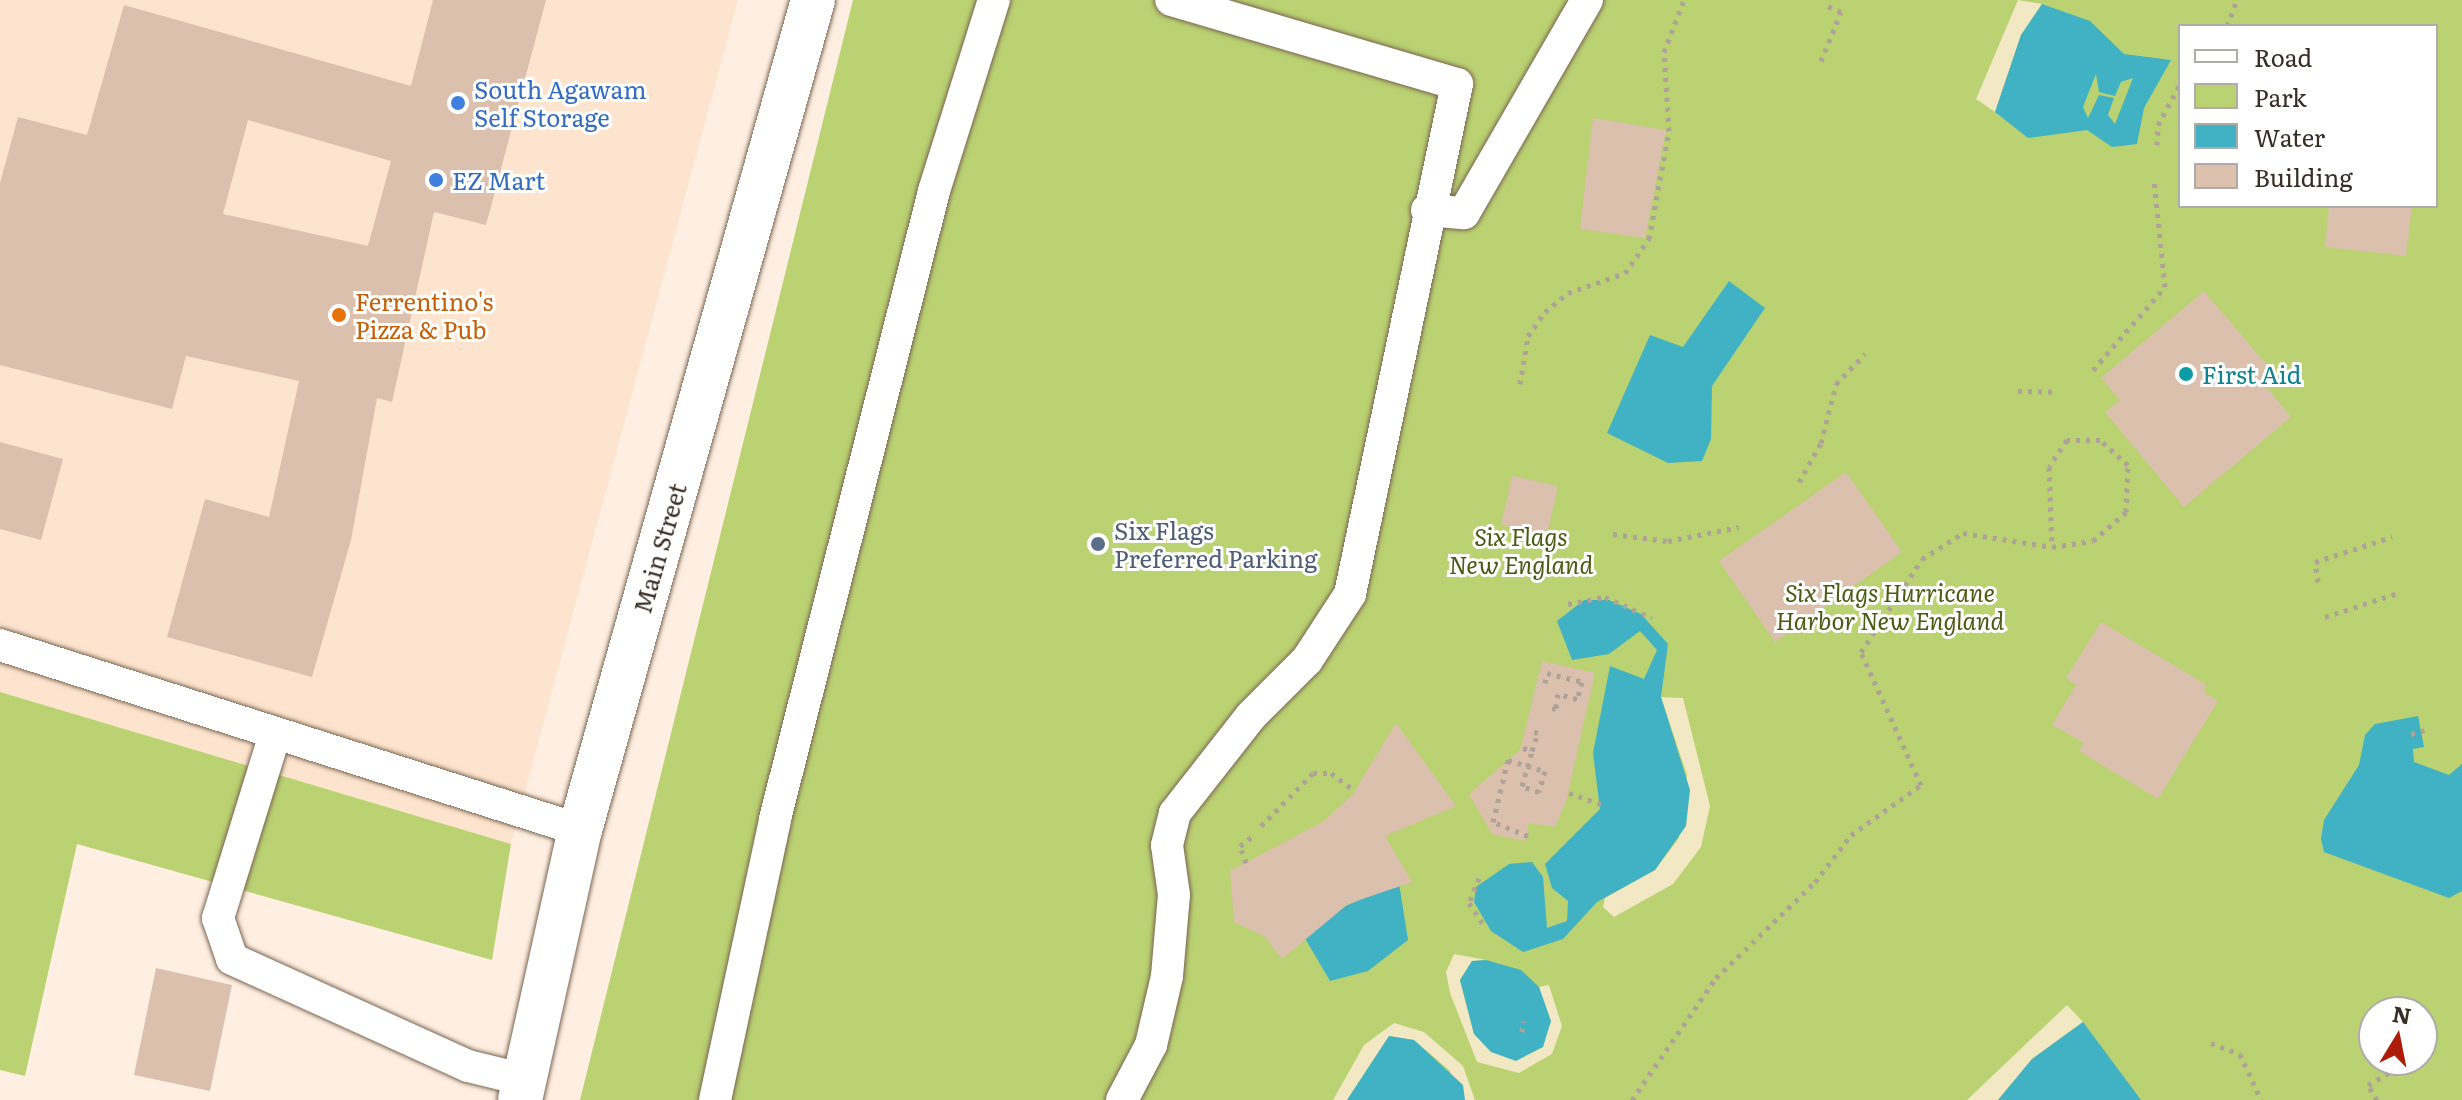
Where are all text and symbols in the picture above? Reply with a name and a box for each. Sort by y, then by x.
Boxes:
legend [2178,24,2438,208]
text: Road [2254,39,2312,74]
place label: South Agawam Self Storage [474,75,646,131]
text: Park [2254,79,2307,114]
marker: South Agawam Self Storage [449,94,467,112]
text: Water [2254,119,2325,154]
text: Building [2254,159,2353,194]
place label: EZ Mart [452,166,545,194]
marker: EZ Mart [427,171,445,189]
place label: Ferrentino's Pizza & Pub [355,287,493,343]
marker: Ferrentino's Pizza & Pub [330,306,348,324]
place label: First Aid [2202,360,2301,388]
marker: First Aid [2177,365,2195,383]
street label: Main Street [627,480,691,616]
place label: Six Flags Preferred Parking [1114,516,1318,572]
park label: Six Flags New England [1449,522,1593,578]
marker: Six Flags Preferred Parking [1089,535,1107,553]
park label: Six Flags Hurricane Harbor New England [1776,578,2004,634]
north arrow [2358,996,2438,1076]
text: N [2390,996,2414,1032]

